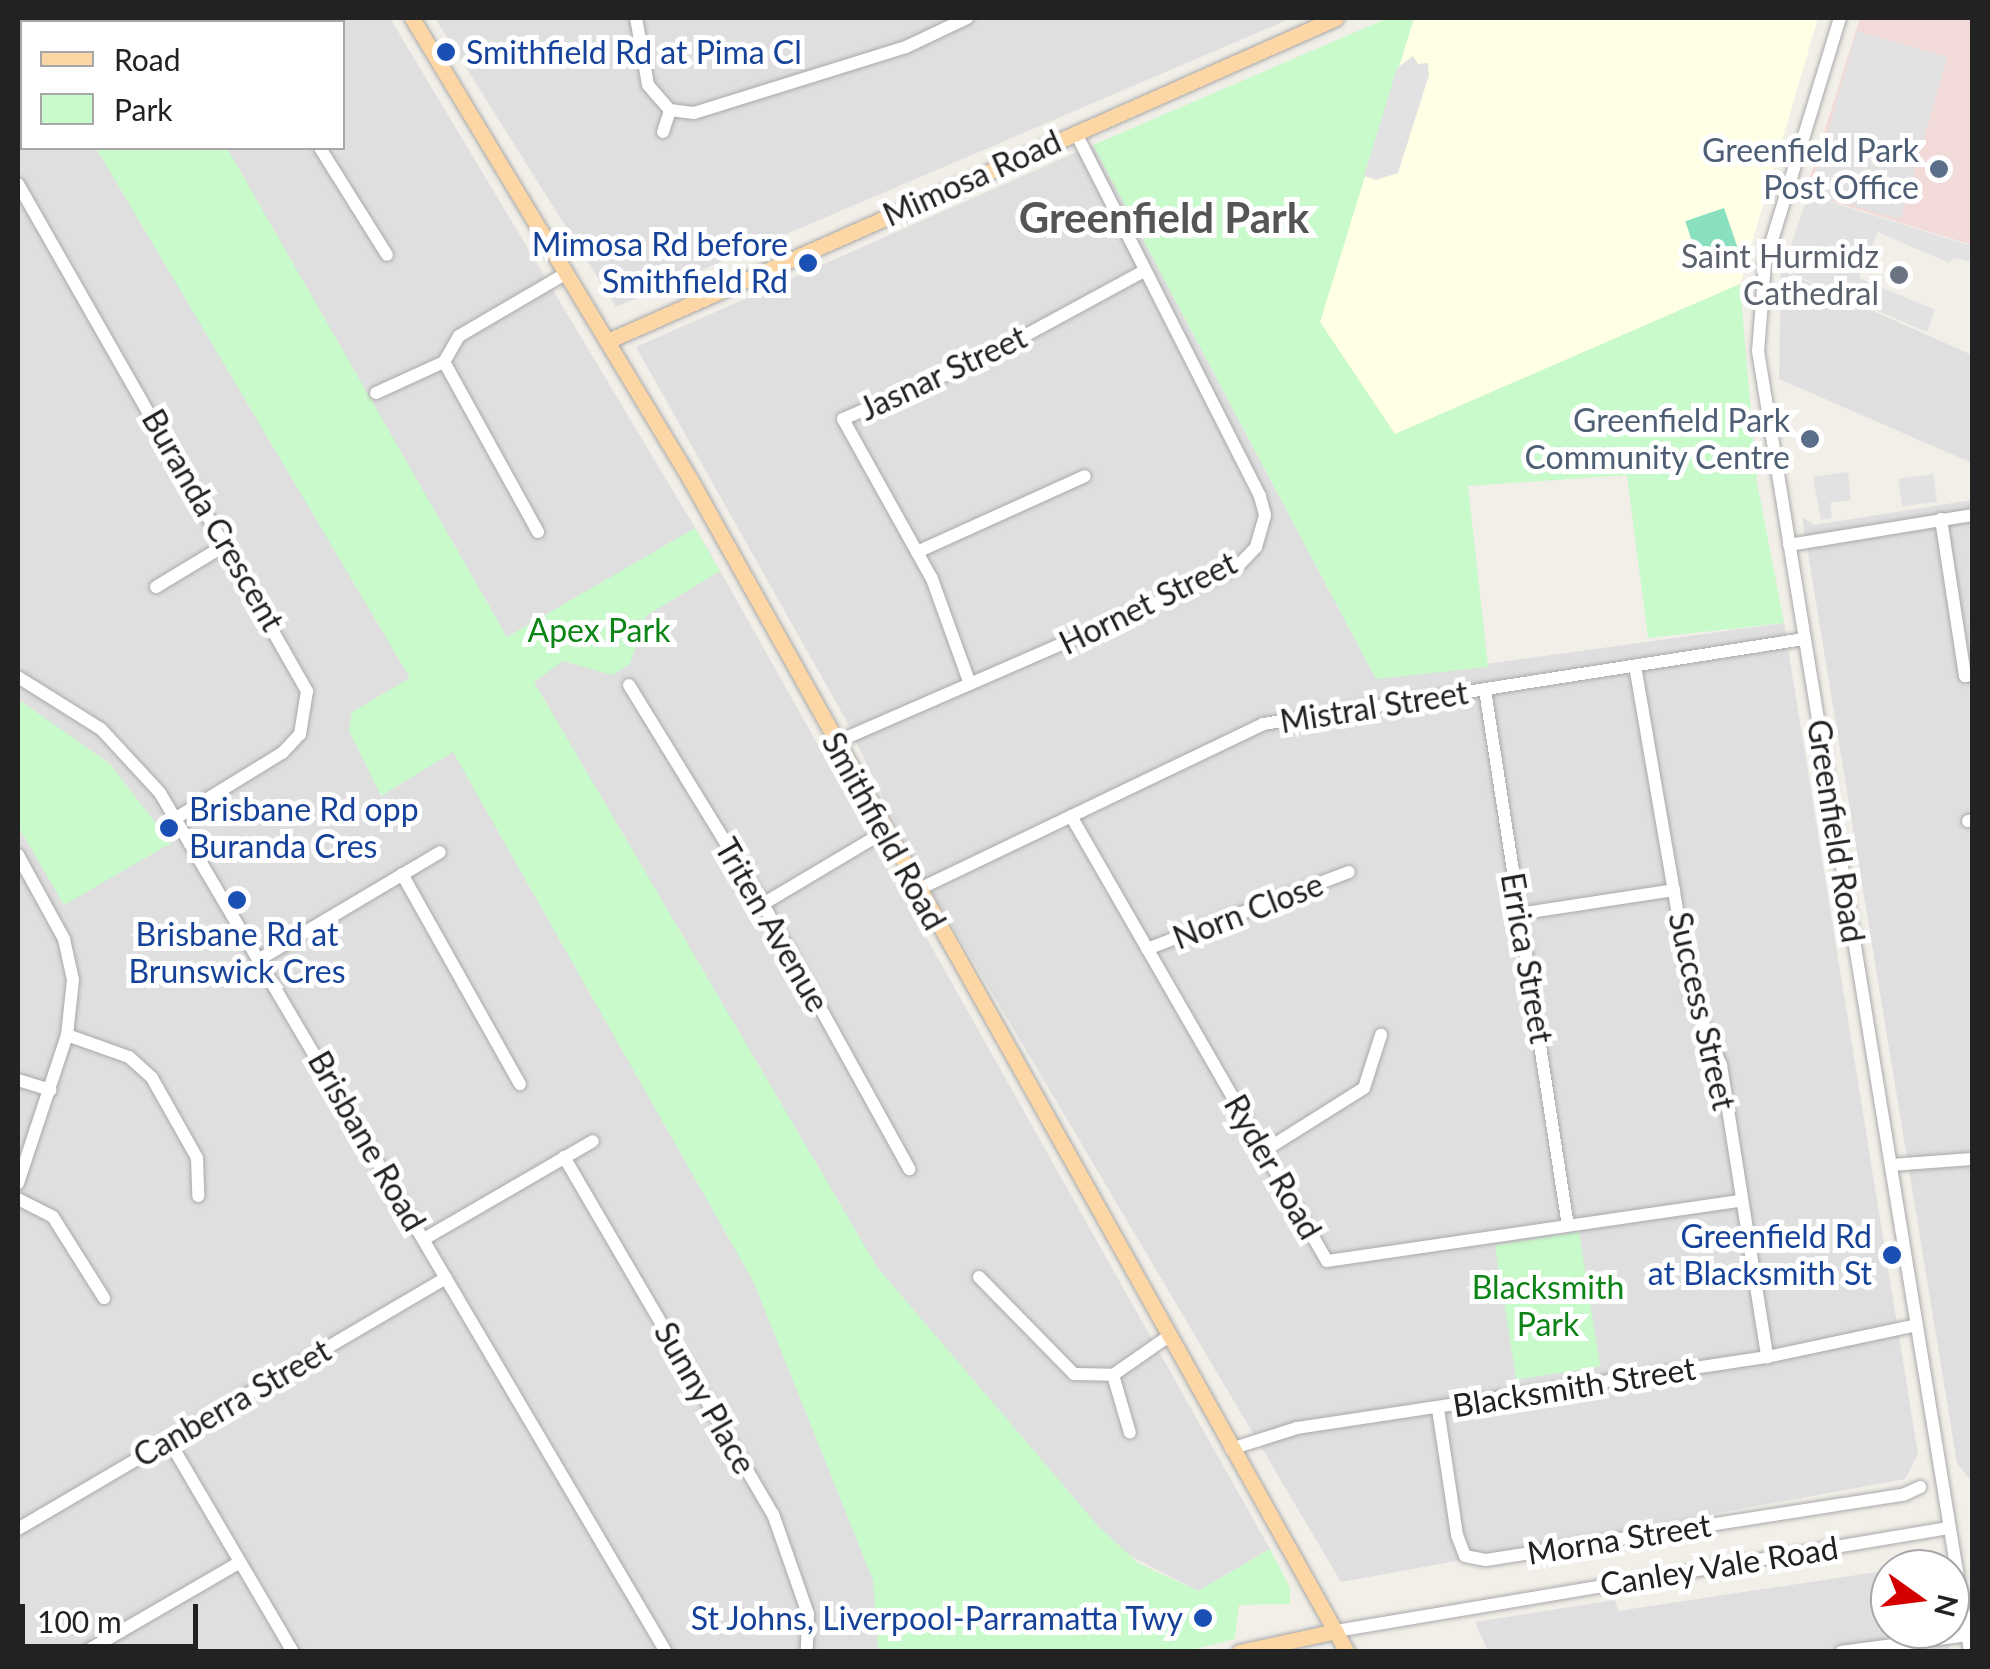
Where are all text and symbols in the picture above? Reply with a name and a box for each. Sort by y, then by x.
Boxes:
legend [20,20,345,150]
place label: Smithfield Rd at Pima Cl [466,33,802,71]
text: Road [114,41,181,77]
marker: Smithfield Rd at Pima Cl [435,41,457,63]
text: Park [114,91,173,127]
street label: Mimosa Road [877,122,1067,234]
place label: Greenfield Park Post Office [1702,132,1919,207]
marker: Greenfield Park Post Office [1928,158,1950,180]
district label: Greenfield Park [1019,192,1309,242]
place label: Mimosa Rd before Smithfield Rd [532,226,788,301]
place label: Saint Hurmidz Cathedral [1681,238,1879,313]
marker: Mimosa Rd before Smithfield Rd [797,252,819,274]
marker: Saint Hurmidz Cathedral [1888,264,1910,286]
street label: Jasnar Street [853,317,1033,429]
street label: Buranda Crescent [134,402,292,638]
place label: Greenfield Park Community Centre [1524,402,1790,477]
marker: Greenfield Park Community Centre [1799,428,1821,450]
street label: Hornet Street [1053,544,1243,662]
park label: Apex Park [528,611,670,649]
street label: Mistral Street [1277,673,1471,741]
street label: Greenfield Road [1799,717,1873,945]
street label: Smithfield Road [814,726,954,936]
place label: Brisbane Rd opp Buranda Cres [189,791,419,866]
marker: Brisbane Rd opp Buranda Cres [158,817,180,839]
street label: Triten Avenue [707,831,837,1019]
street label: Norn Close [1168,865,1328,957]
street label: Errica Street [1493,870,1561,1046]
marker: Brisbane Rd at Brunswick Cres [226,889,248,911]
street label: Success Street [1661,908,1743,1114]
place label: Brisbane Rd at Brunswick Cres [128,916,346,991]
street label: Brisbane Road [300,1044,434,1238]
street label: Ryder Road [1216,1088,1330,1246]
place label: Greenfield Rd at Blacksmith St [1648,1218,1872,1293]
marker: Greenfield Rd at Blacksmith St [1881,1244,1903,1266]
park label: Blacksmith Park [1472,1269,1624,1344]
street label: Sunny Place [646,1315,764,1481]
street label: Canberra Street [127,1331,337,1475]
street label: Blacksmith Street [1450,1349,1698,1425]
street label: Morna Street [1525,1506,1713,1572]
street label: Canley Vale Road [1596,1528,1842,1604]
north arrow [1870,1549,1970,1649]
scale bar [25,1584,202,1646]
text: N [1928,1591,1966,1620]
place label: St Johns, Liverpool-Parramatta Twy [689,1599,1183,1637]
text: 100 m [37,1603,122,1639]
marker: St Johns, Liverpool-Parramatta Twy [1192,1607,1214,1629]

